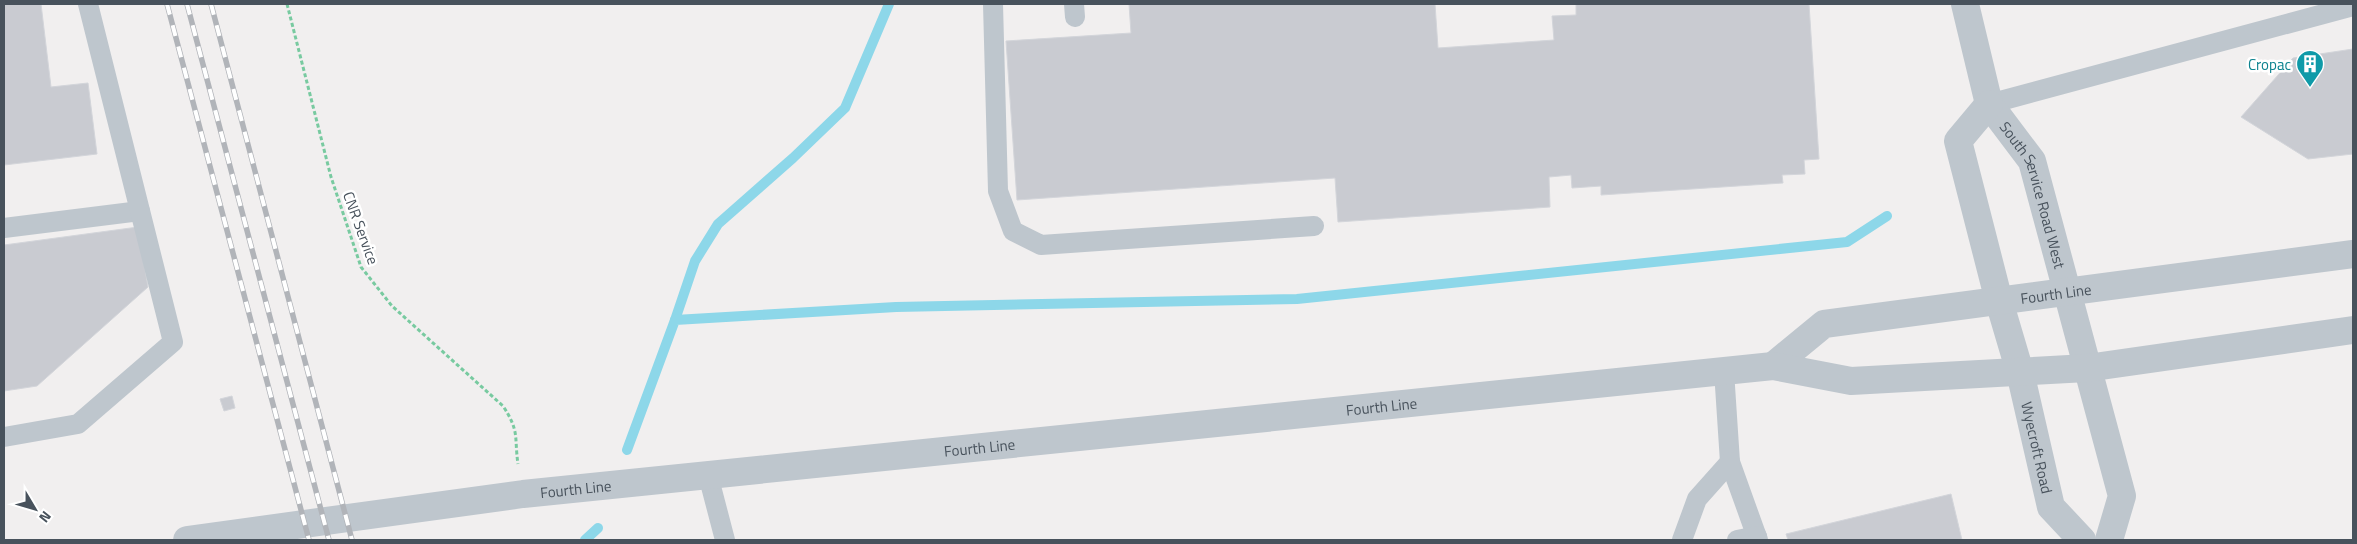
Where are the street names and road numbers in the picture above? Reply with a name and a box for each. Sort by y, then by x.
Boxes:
street label: South Service Road West [1994,116,2072,272]
street label: CNR Service [337,188,385,268]
street label: Fourth Line [2019,277,2093,309]
street label: Fourth Line [1345,391,1418,421]
street label: Wyecroft Road [2016,399,2059,496]
street label: Fourth Line [943,432,1016,462]
street label: Fourth Line [539,474,612,504]

